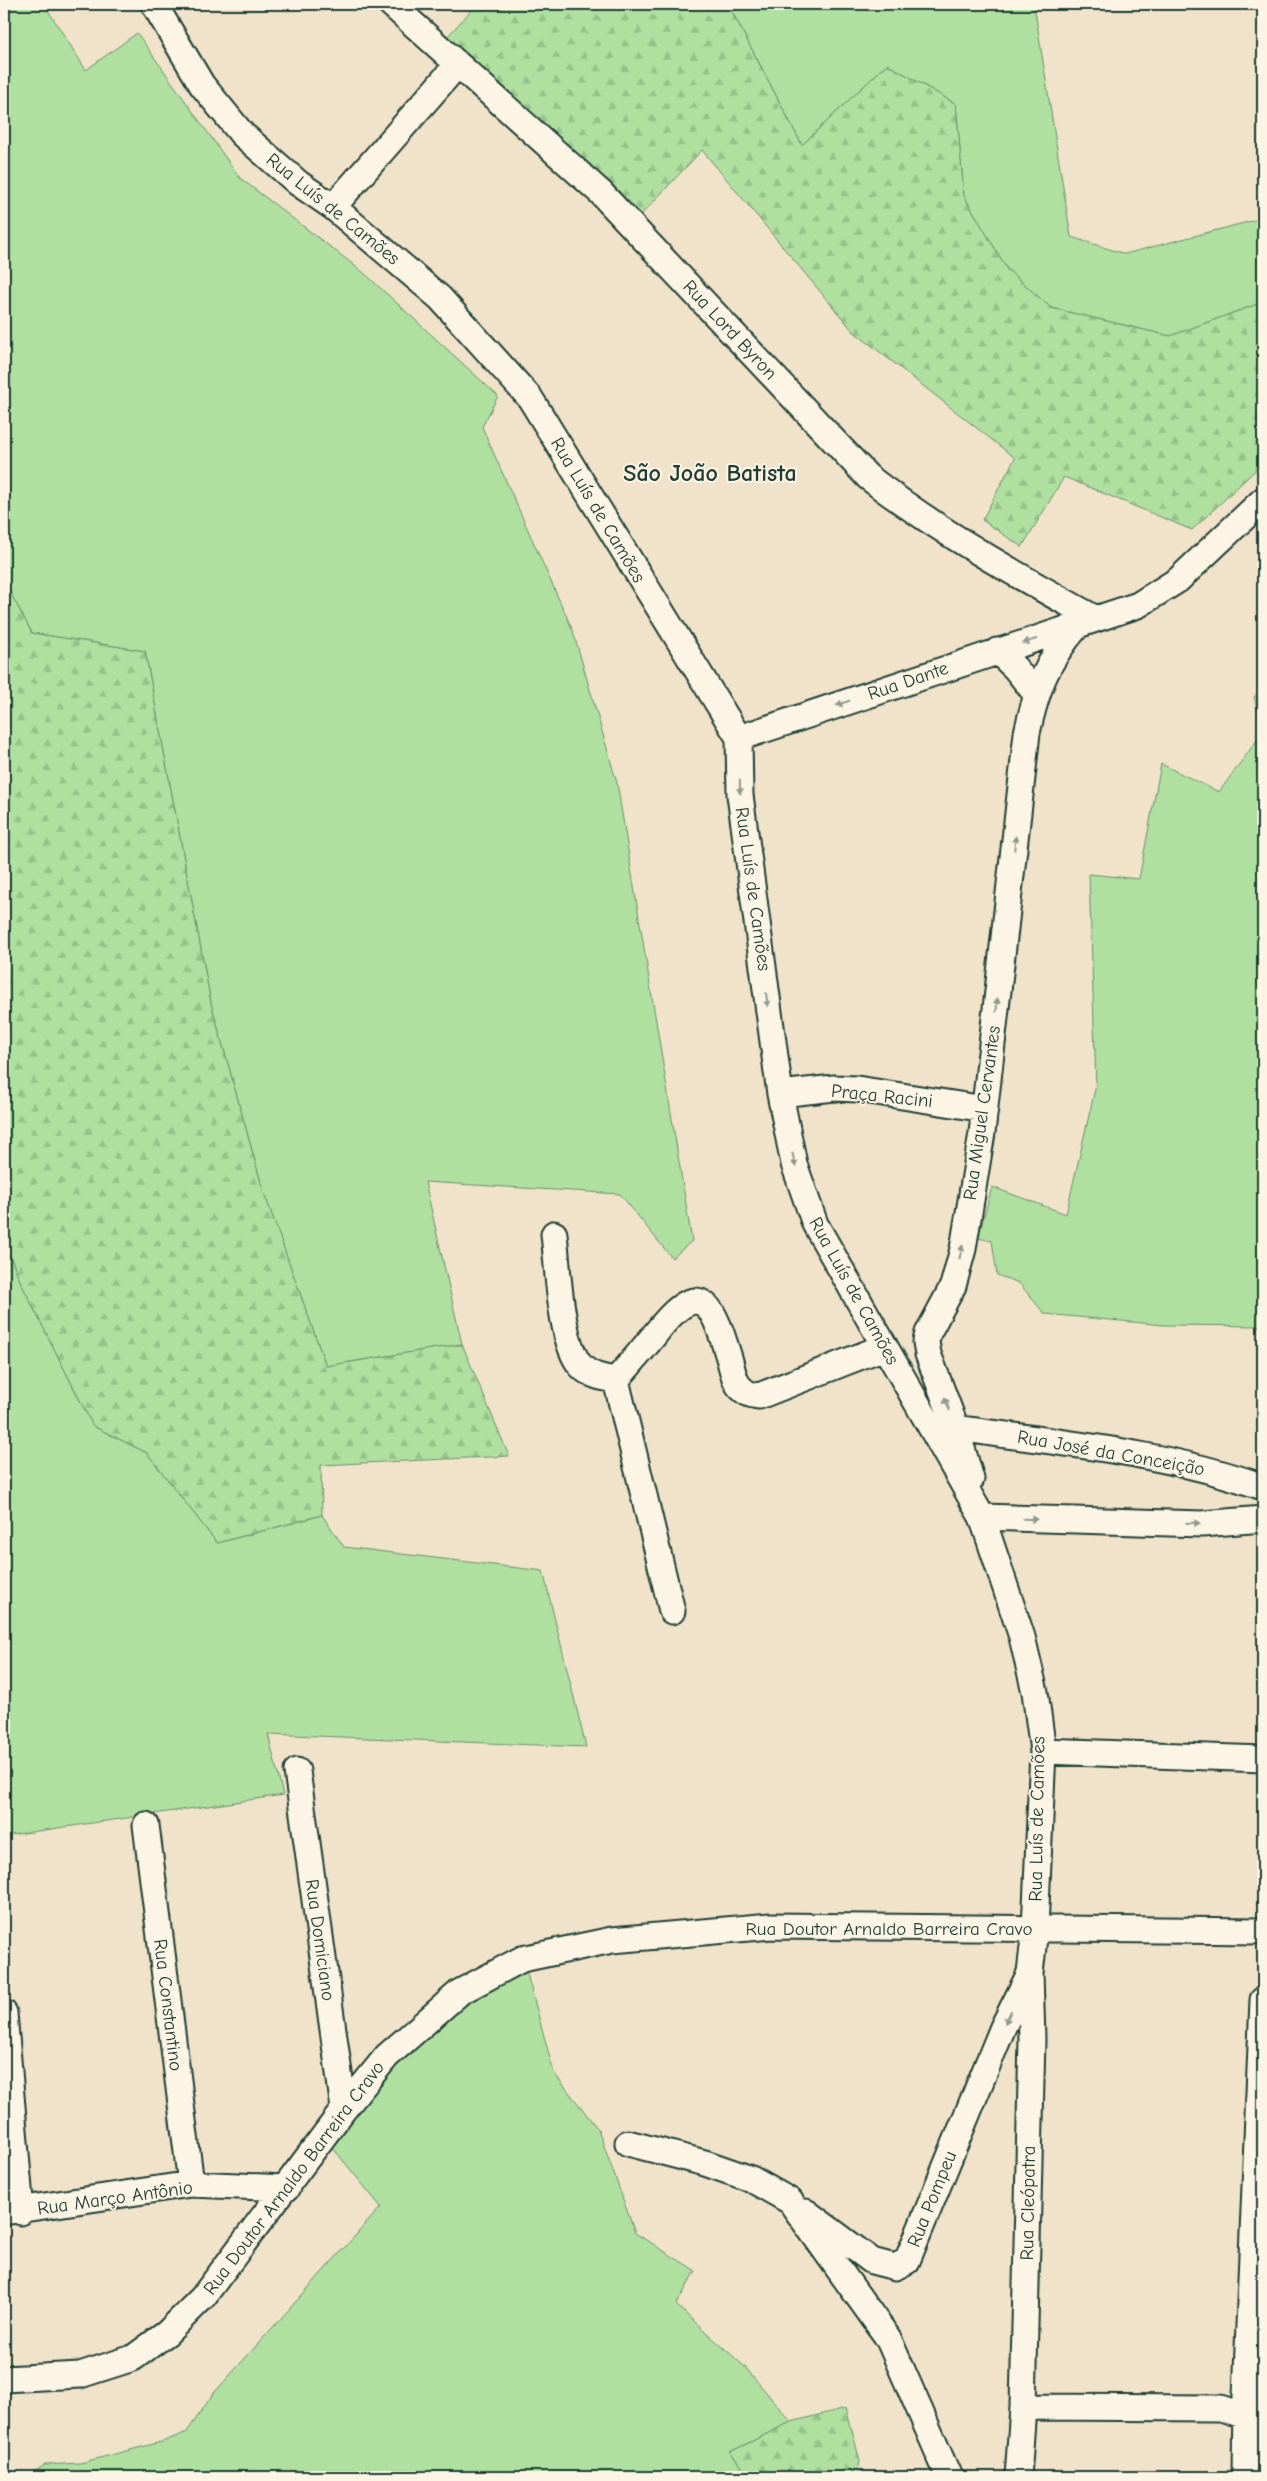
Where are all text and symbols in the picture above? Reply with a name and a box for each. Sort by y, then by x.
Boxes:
street label: Rua Luís de Camões [262,148,404,270]
street label: Rua Lord Byron [678,276,782,384]
street label: Rua Luís de Camões [546,433,650,587]
district label: São João Batista [623,459,797,487]
one-way arrow [1022,637,1037,645]
street label: Rua Dante [865,657,951,705]
one-way arrow [835,700,850,707]
one-way arrow [736,779,744,795]
street label: Rua Luís de Camões [731,806,775,972]
one-way arrow [1011,835,1019,851]
one-way arrow [764,993,772,1009]
one-way arrow [993,997,1001,1013]
street label: Rua Miguel Cervantes [959,1024,1005,1202]
street label: Praça Racini [830,1080,934,1112]
one-way arrow [790,1153,798,1168]
street label: Rua Luís de Camões [804,1213,904,1369]
one-way arrow [957,1245,965,1260]
one-way arrow [943,1396,950,1411]
street label: Rua José da Conceição [1016,1426,1206,1480]
one-way arrow [1023,1515,1039,1523]
one-way arrow [1185,1520,1201,1528]
street label: Rua Luís de Camões [1025,1736,1049,1902]
street label: Rua Domiciano [301,1878,339,2002]
street label: Rua Doutor Arnaldo Barreira Cravo [746,1918,1032,1940]
street label: Rua Constantino [149,1938,187,2072]
one-way arrow [1004,2010,1012,2024]
street label: Rua Doutor Arnaldo Barreira Cravo [199,2057,389,2299]
street label: Rua Cleópatra [1016,2145,1040,2261]
street label: Rua Pompeu [903,2148,961,2250]
street label: Rua Março Antônio [36,2176,194,2220]

